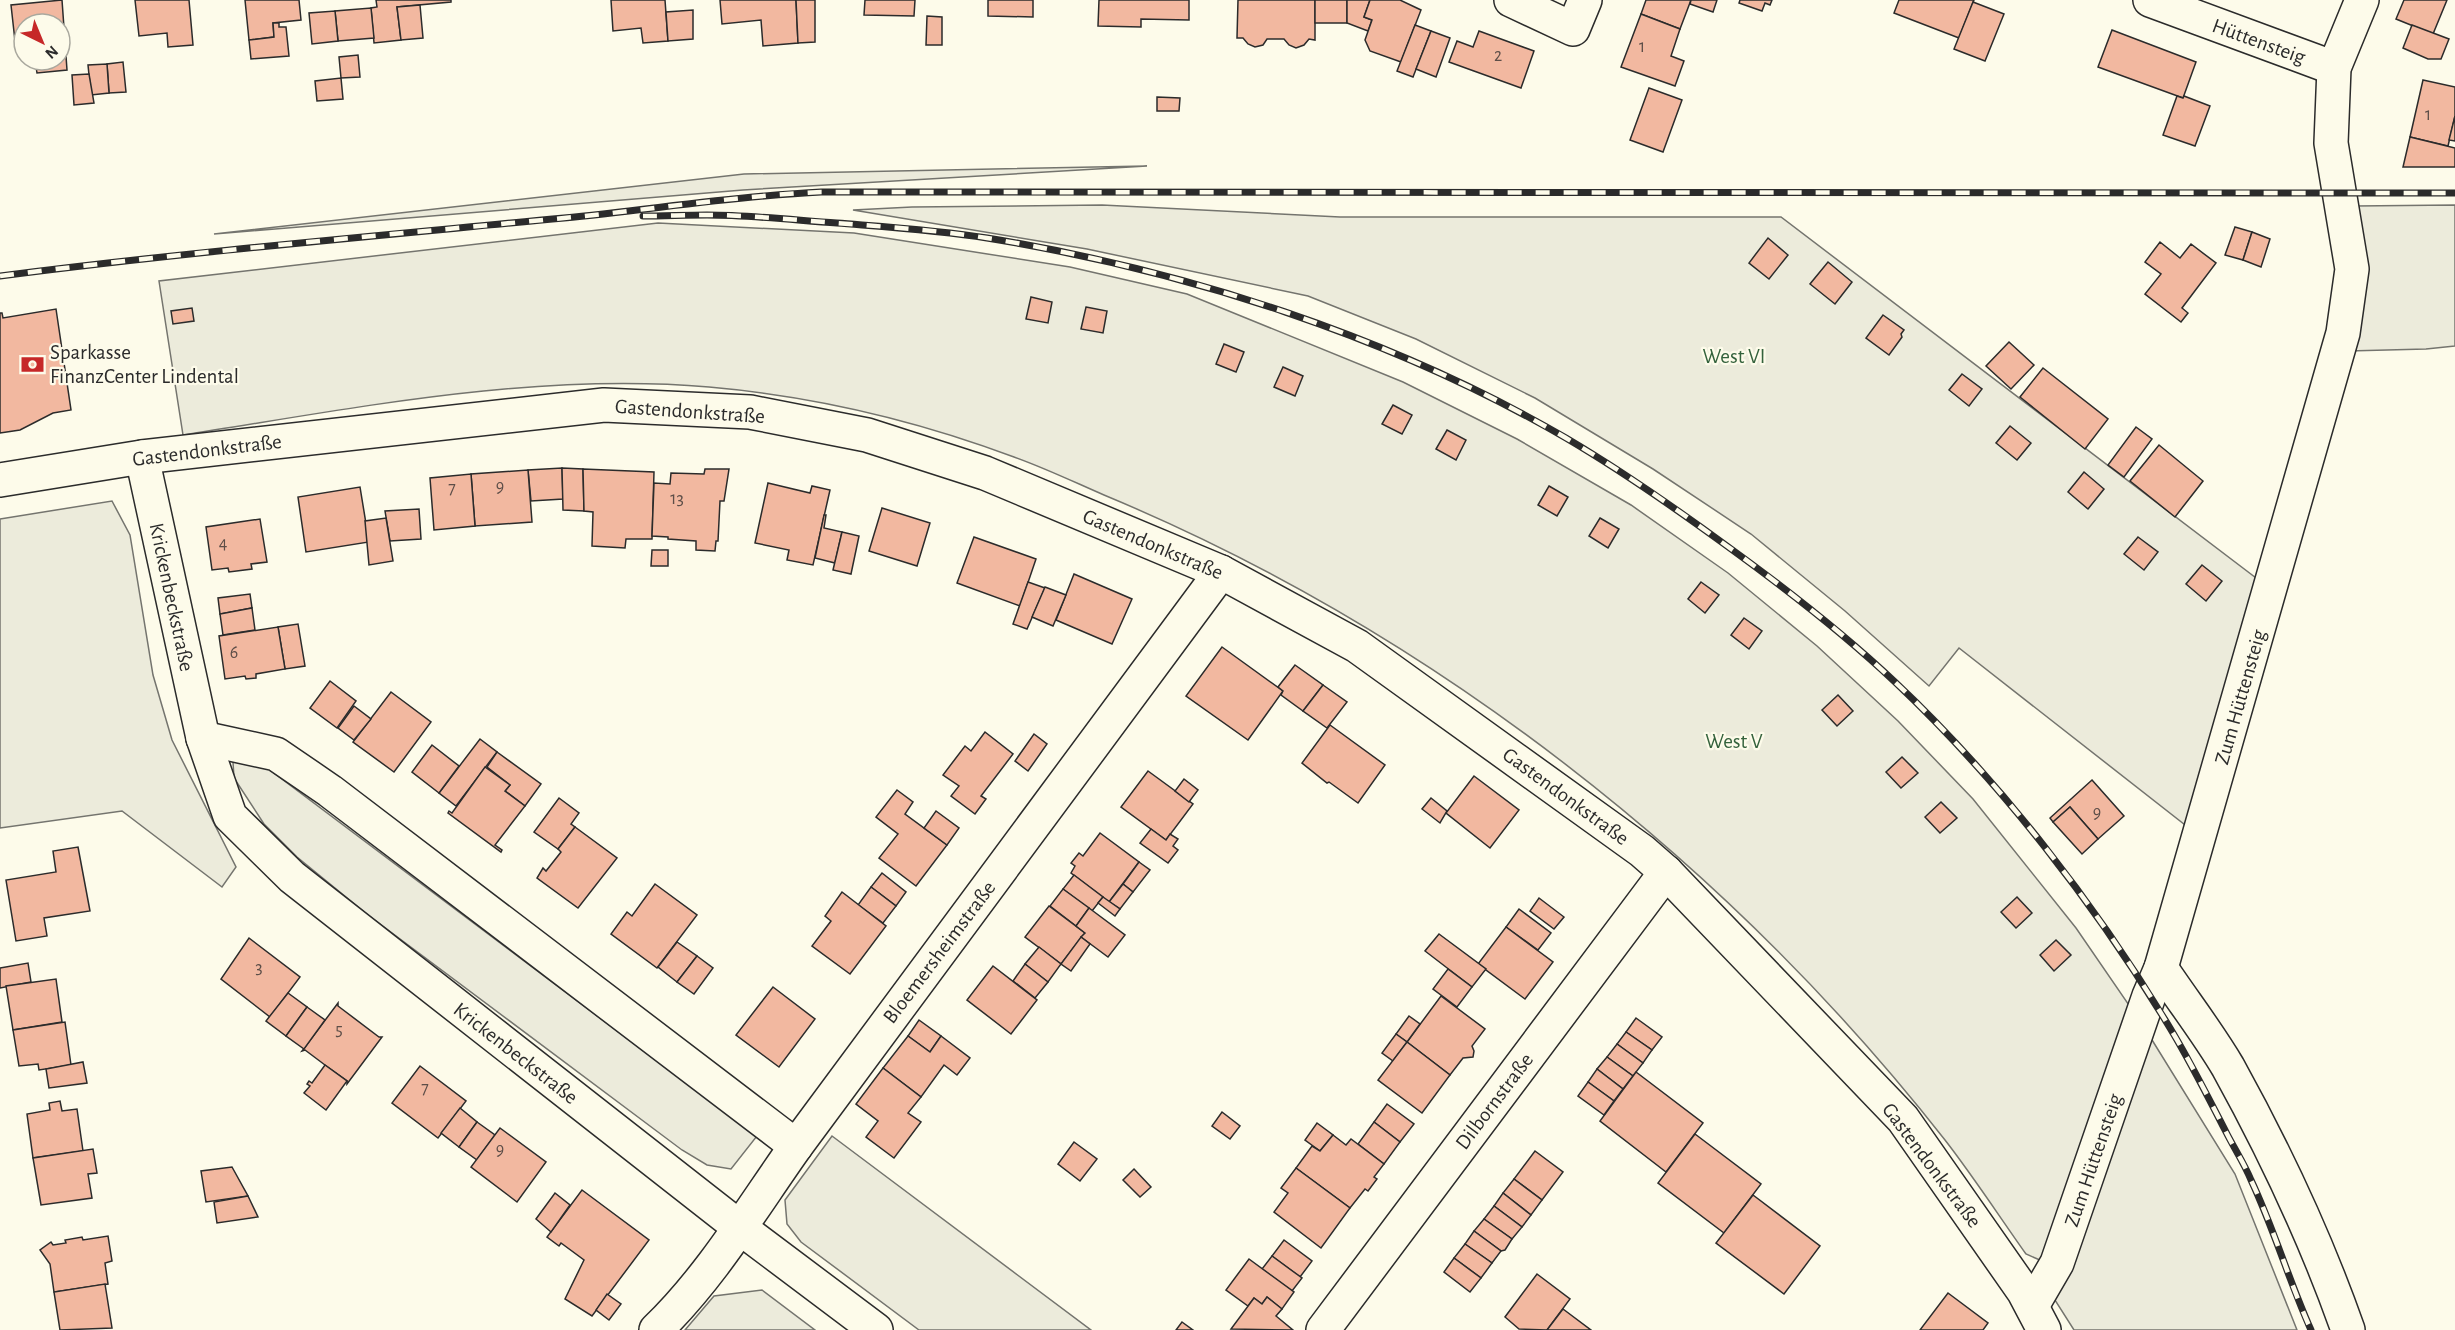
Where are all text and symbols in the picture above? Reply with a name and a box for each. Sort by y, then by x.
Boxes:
north arrow [12,12,72,72]
street label: Hüttensteig [2209,15,2309,68]
house number: 1 [1639,38,1645,56]
text: N [42,43,61,62]
house number: 2 [1494,47,1502,65]
house number: 1 [2425,106,2431,124]
place label: Sparkasse FinanzCenter Lindental [50,342,239,387]
park label: West VI [1703,346,1765,367]
bank icon: Sparkasse FinanzCenter Lindental [19,351,45,377]
street label: Gastendonkstraße [614,396,766,427]
street label: Gastendonkstraße [131,431,283,470]
house number: 9 [496,478,504,496]
house number: 7 [448,480,456,498]
house number: 13 [670,490,684,508]
street label: Gastendonkstraße [1080,505,1226,583]
street label: Krickenbeckstraße [146,521,197,673]
house number: 4 [219,535,228,553]
street label: Zum Hüttensteig [2211,627,2270,767]
house number: 6 [230,644,238,662]
park label: West V [1705,731,1763,752]
street label: Gastendonkstraße [1499,744,1633,849]
house number: 9 [2093,804,2101,822]
street label: Bloemersheimstraße [879,877,1000,1027]
house number: 3 [255,959,263,977]
street label: Krickenbeckstraße [450,999,582,1108]
house number: 5 [335,1021,343,1039]
street label: Dilbornstraße [1452,1049,1537,1153]
house number: 7 [421,1080,429,1098]
street label: Zum Hüttensteig [2061,1090,2126,1229]
street label: Gastendonkstraße [1878,1099,1985,1232]
house number: 9 [496,1141,504,1159]

